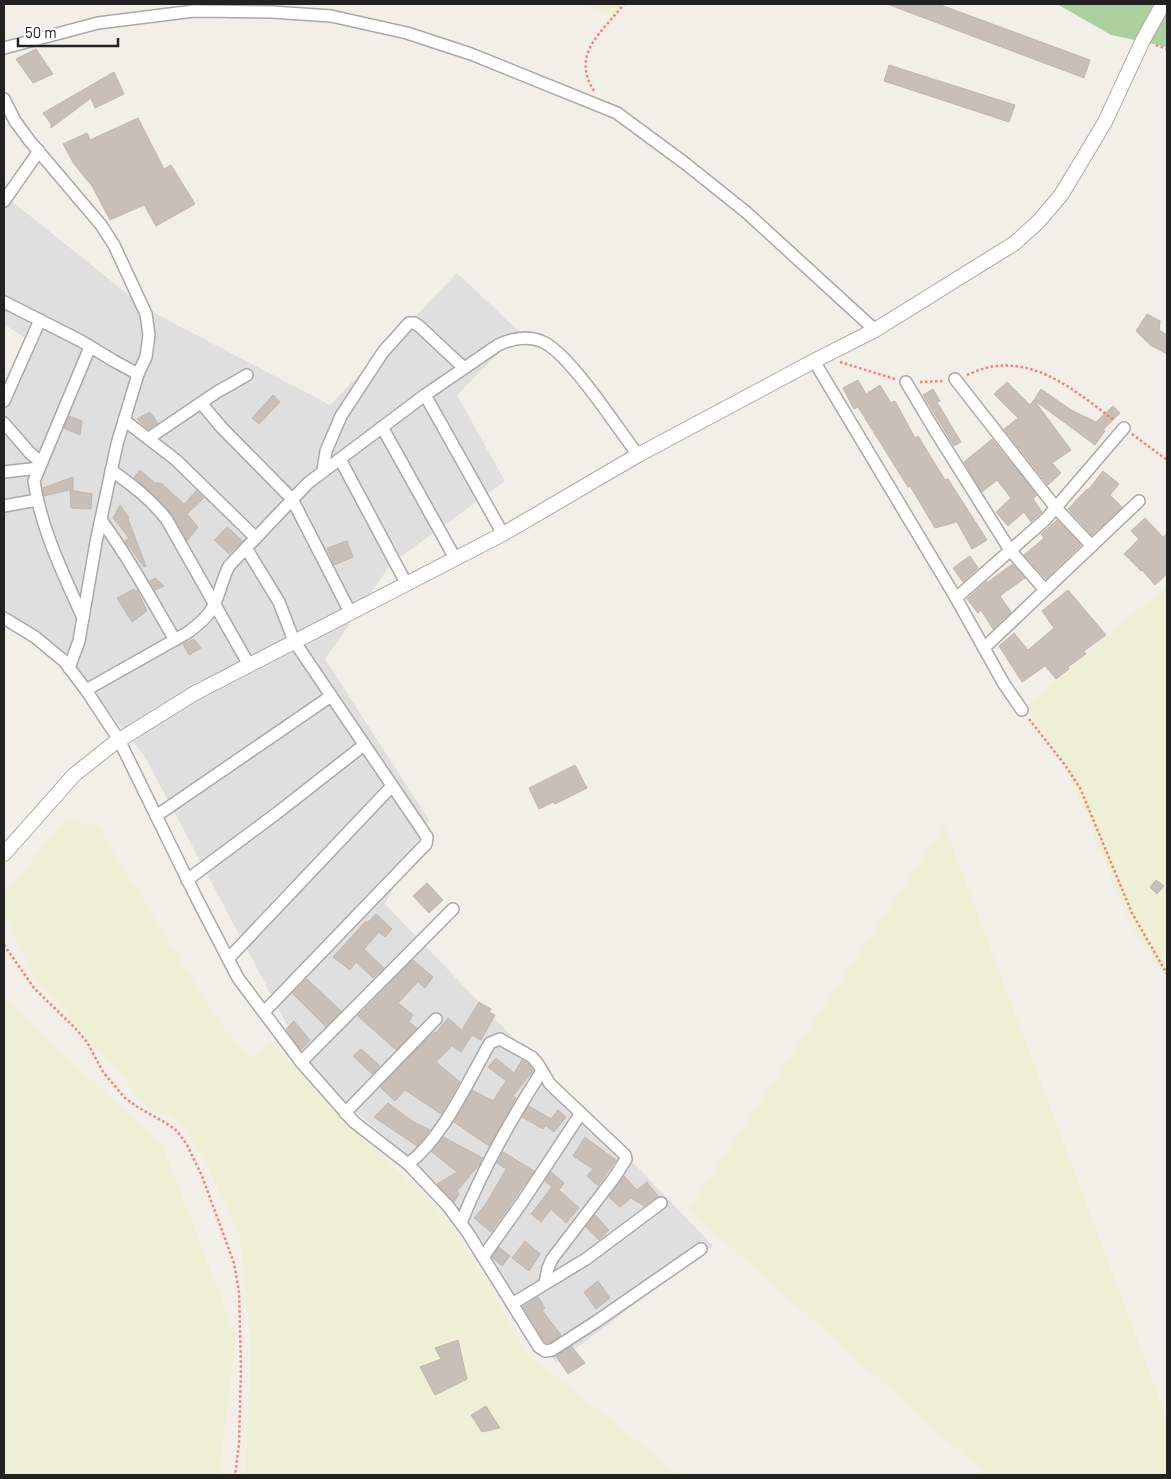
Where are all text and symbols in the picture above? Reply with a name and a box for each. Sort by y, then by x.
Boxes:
scale bar [18,15,118,47]
text: 50 m [25,23,57,41]

